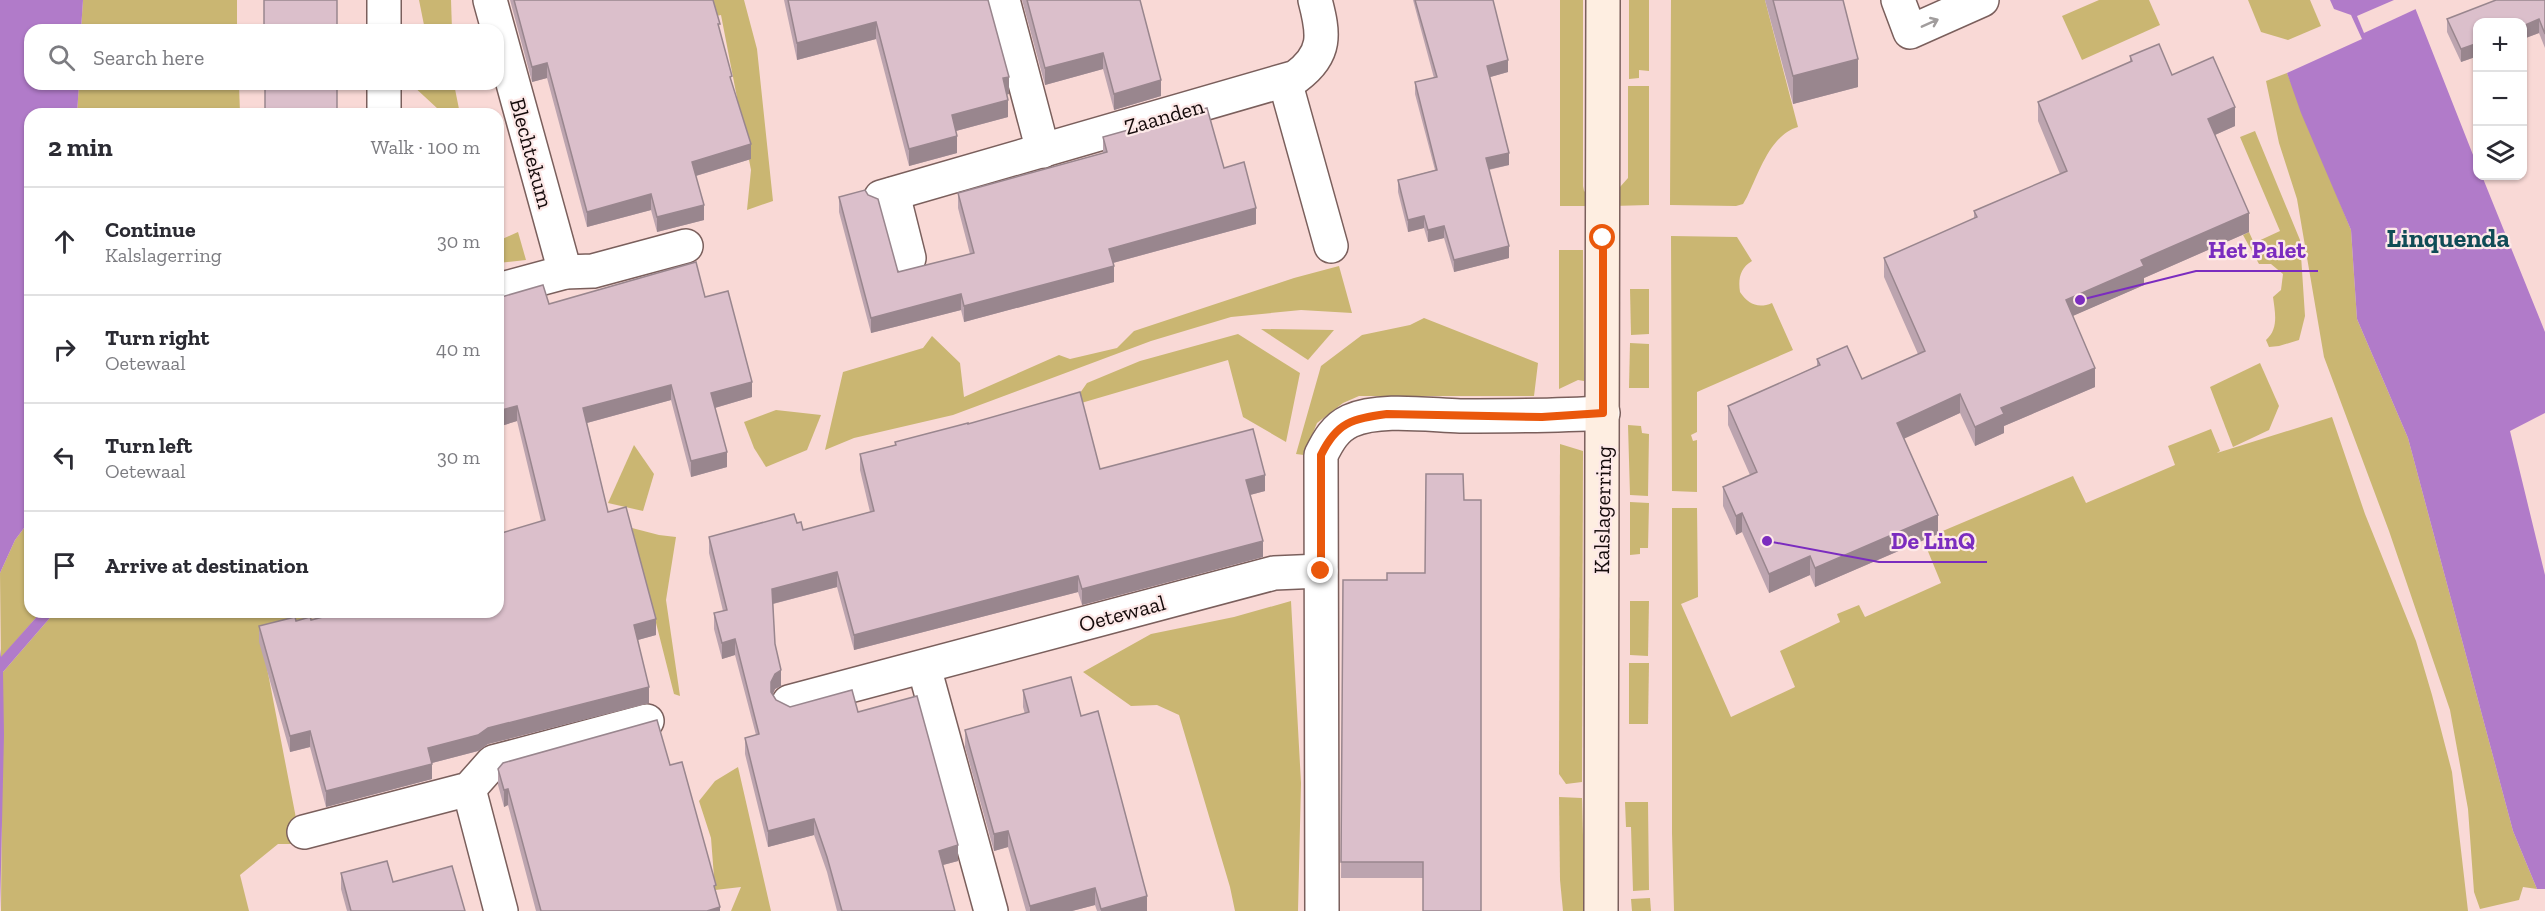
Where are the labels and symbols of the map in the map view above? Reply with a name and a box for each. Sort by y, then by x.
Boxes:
one-way arrow [1921,17,1939,28]
street label: Zaanden [1121,92,1207,141]
street label: Blechtekum [504,95,559,211]
district label: Linquenda [2386,222,2510,254]
route start [1589,224,1615,250]
callout: Het Palet [2196,229,2318,271]
text: Het Palet [2208,235,2306,264]
street label: Kalslagerring [1588,446,1617,574]
callout: De LinQ [1879,520,1987,562]
text: De LinQ [1891,526,1975,555]
route end [1307,557,1333,583]
street label: Oetewaal [1076,589,1169,638]

